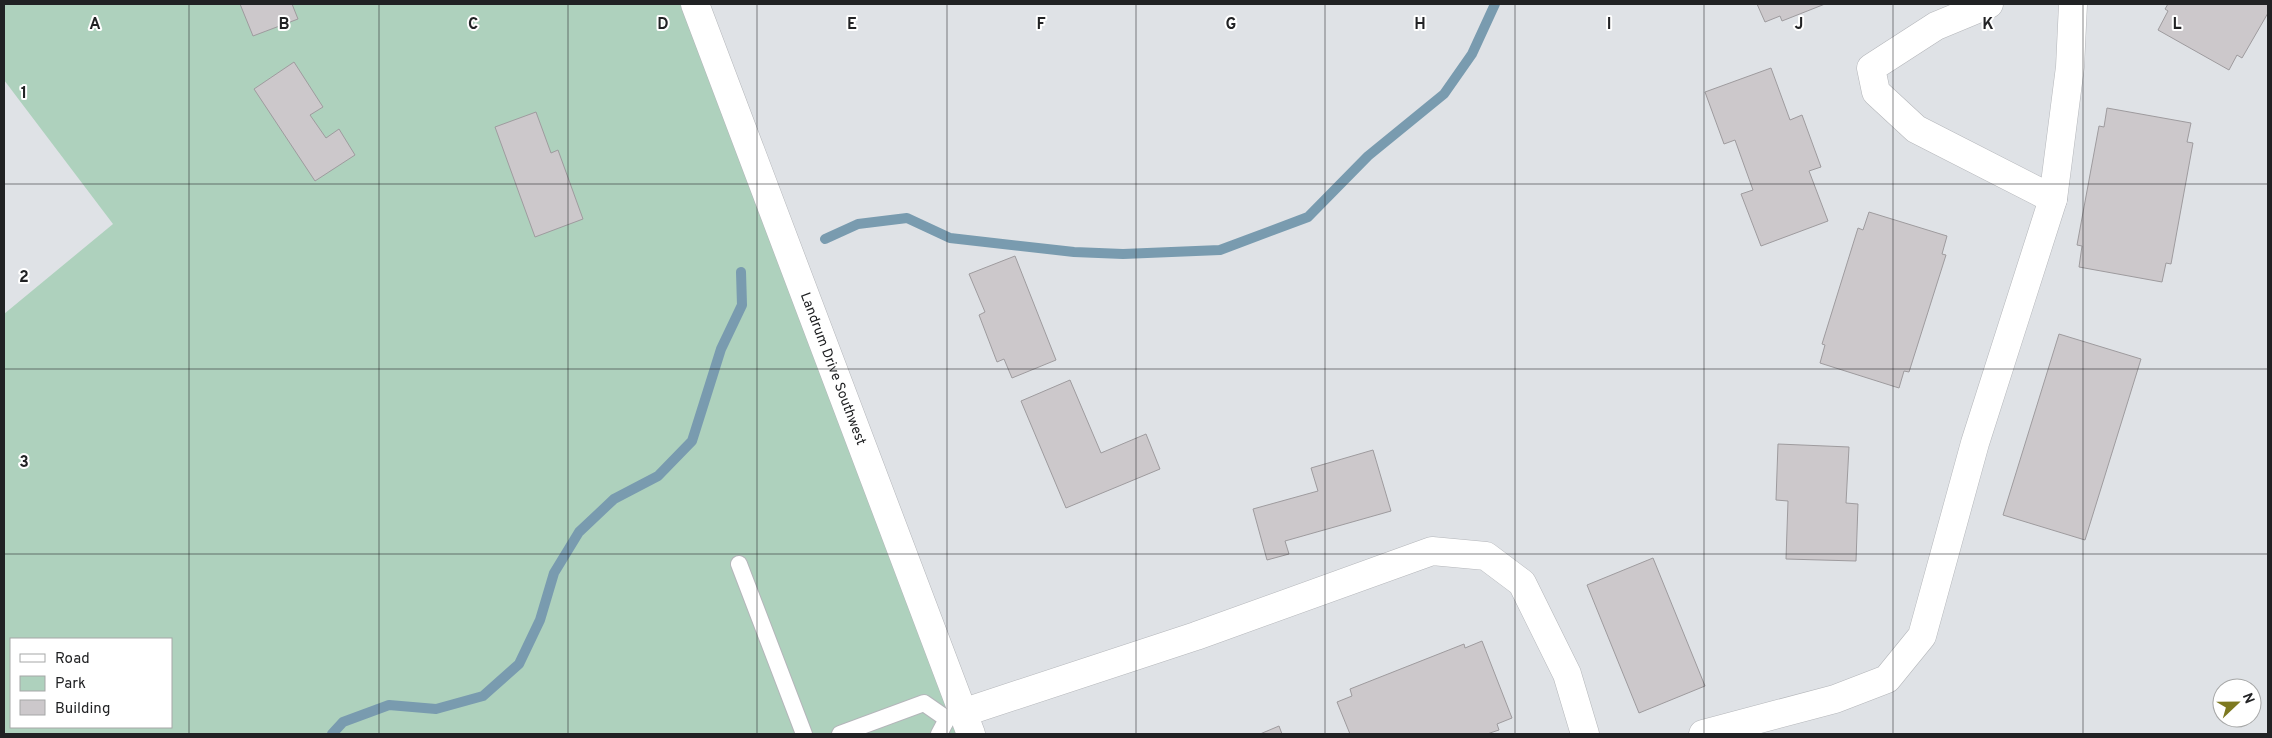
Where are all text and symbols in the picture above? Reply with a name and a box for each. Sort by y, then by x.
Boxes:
text: A [89,15,101,35]
text: B [278,15,290,35]
text: C [468,15,478,35]
text: D [657,15,669,35]
text: E [847,15,857,35]
text: F [1036,15,1046,35]
text: G [1226,15,1236,35]
text: H [1414,15,1426,35]
text: I [1607,15,1611,35]
text: J [1795,15,1803,35]
text: K [1982,15,1994,35]
text: L [2172,15,2182,35]
text: 1 [21,84,27,104]
text: 2 [19,268,29,288]
street label: Landrum Drive Southwest [796,290,870,448]
text: 3 [19,453,29,473]
legend [10,638,172,728]
text: Road [55,650,90,669]
text: Park [55,675,86,694]
north arrow [2212,678,2262,728]
text: N [2238,691,2257,707]
text: Building [55,700,110,719]

